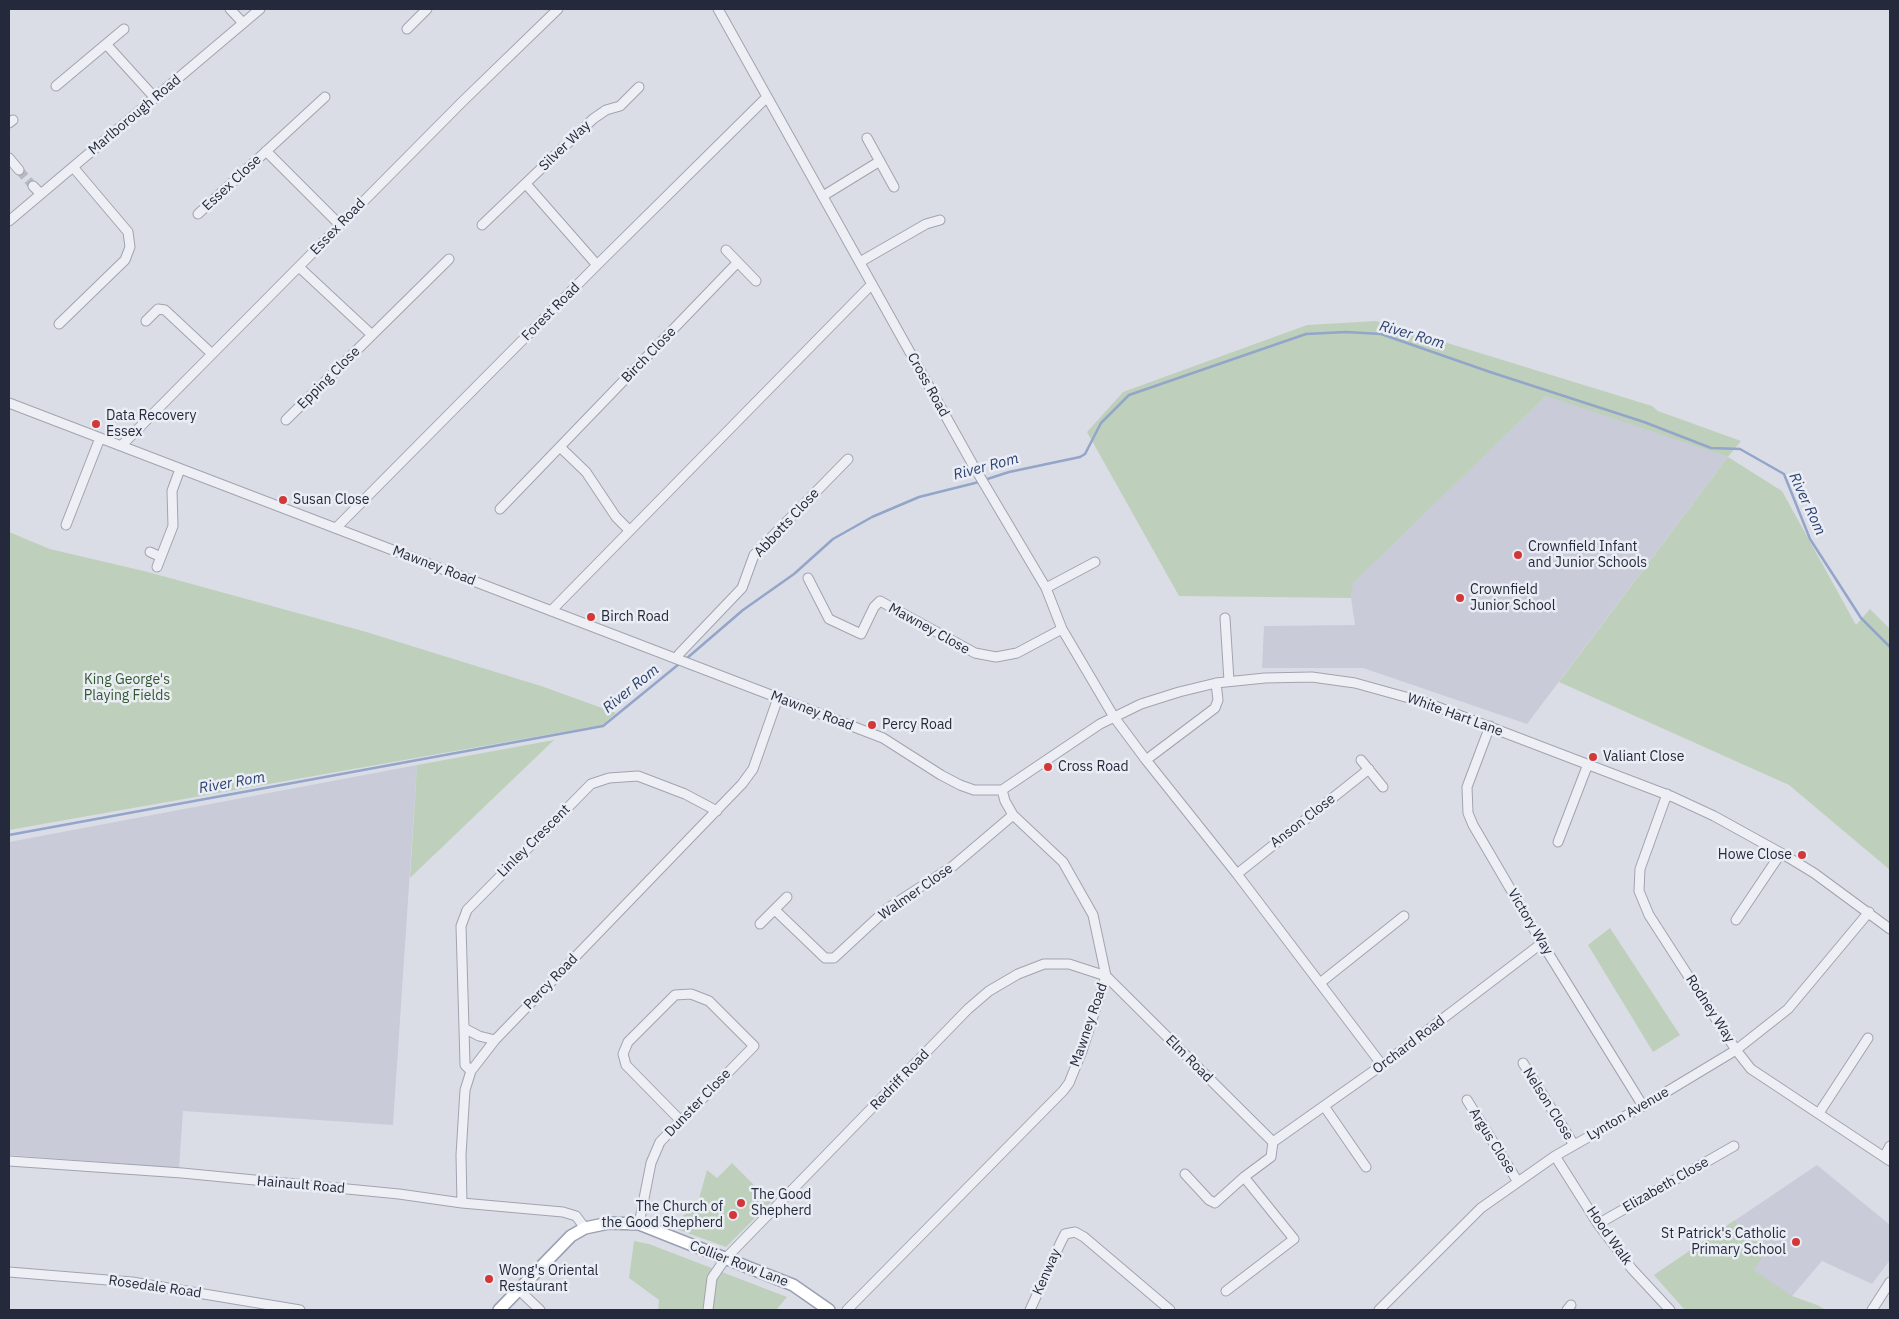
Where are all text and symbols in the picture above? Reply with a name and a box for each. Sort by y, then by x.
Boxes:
street label: Marlborough Road [85,71,185,159]
street label: Silver Way [536,117,594,175]
street label: Essex Close [199,151,265,215]
street label: Essex Road [307,195,369,259]
street label: Forest Road [518,279,584,345]
water label: River Rom [1377,317,1447,353]
street label: Birch Close [618,324,680,386]
street label: Epping Close [294,343,364,413]
street label: Cross Road [904,350,952,420]
place label: Data Recovery Essex [106,408,196,441]
marker: Data Recovery Essex [90,418,102,430]
water label: River Rom [951,450,1021,484]
water label: River Rom [1785,470,1829,538]
street label: Abbotts Close [751,485,823,561]
place label: Susan Close [293,492,369,508]
marker: Susan Close [277,494,289,506]
place label: Crownfield Infant and Junior Schools [1528,539,1647,572]
street label: Mawney Road [390,542,478,590]
marker: Crownfield Infant and Junior Schools [1512,549,1524,561]
place label: Crownfield Junior School [1470,582,1555,614]
marker: Crownfield Junior School [1454,592,1466,604]
street label: Mawney Close [885,600,973,658]
place label: Birch Road [601,609,669,625]
marker: Birch Road [585,611,597,623]
water label: River Rom [599,661,663,717]
park label: King George's Playing Fields [84,672,170,704]
street label: Mawney Road [768,687,856,735]
street label: White Hart Lane [1405,690,1505,740]
place label: Percy Road [882,717,952,733]
marker: Percy Road [866,719,878,731]
place label: Valiant Close [1603,749,1684,765]
marker: Valiant Close [1587,751,1599,763]
place label: Cross Road [1058,759,1129,775]
marker: Cross Road [1042,761,1054,773]
water label: River Rom [197,768,267,798]
street label: Anson Close [1267,790,1339,852]
street label: Linley Crescent [494,801,574,881]
place label: Howe Close [1718,847,1792,863]
marker: Howe Close [1796,849,1808,861]
street label: Walmer Close [876,860,956,924]
street label: Victory Way [1504,886,1556,958]
street label: Percy Road [520,951,582,1013]
street label: Rodney Way [1682,972,1738,1046]
street label: Mawney Road [1067,981,1111,1069]
street label: Orchard Road [1370,1012,1448,1078]
street label: Elm Road [1162,1032,1216,1086]
street label: Redriff Road [867,1046,933,1114]
street label: Nelson Close [1519,1065,1577,1143]
street label: Dunster Close [661,1066,735,1140]
street label: Lynton Avenue [1584,1084,1672,1144]
street label: Argus Close [1465,1105,1519,1177]
street label: Elizabeth Close [1620,1154,1712,1216]
street label: Hainault Road [256,1173,346,1197]
place label: The Good Shepherd [751,1187,812,1220]
marker: The Good Shepherd [735,1197,747,1209]
place label: The Church of the Good Shepherd [602,1199,723,1232]
street label: Hood Walk [1583,1203,1635,1269]
marker: The Church of the Good Shepherd [727,1209,739,1221]
place label: St Patrick's Catholic Primary School [1661,1226,1786,1258]
marker: St Patrick's Catholic Primary School [1790,1236,1802,1248]
street label: Collier Row Lane [687,1237,791,1291]
street label: Kenway [1029,1246,1065,1298]
place label: Wong's Oriental Restaurant [499,1263,598,1295]
street label: Rosedale Road [107,1272,203,1302]
marker: Wong's Oriental Restaurant [483,1273,495,1285]

